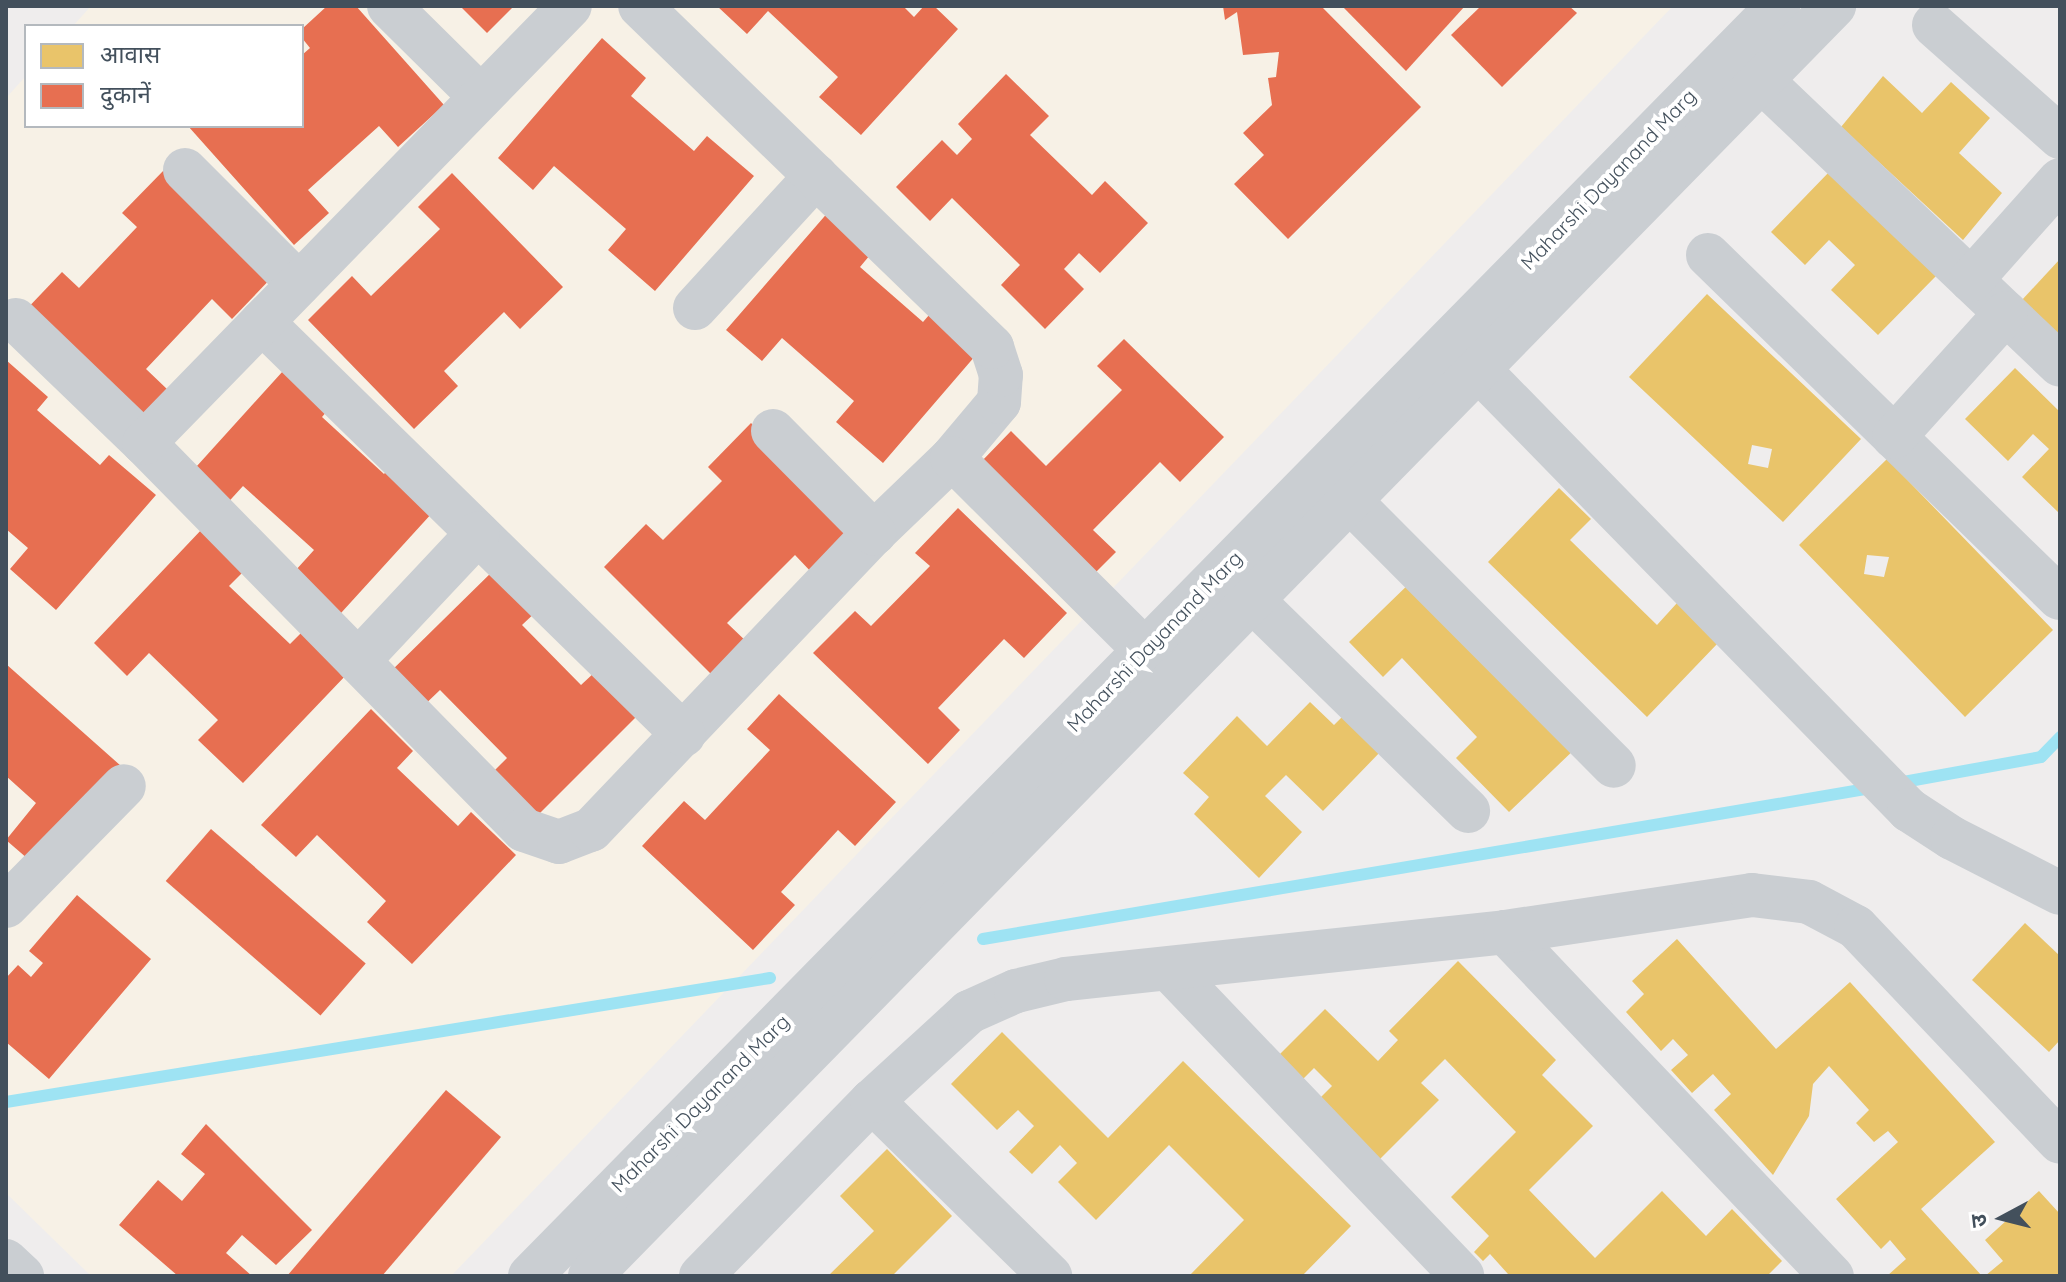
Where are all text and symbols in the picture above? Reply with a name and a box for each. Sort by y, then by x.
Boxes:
legend [24,24,304,128]
text: आवास [100,39,160,69]
text: दुकानें [100,79,151,109]
street label: Maharshi Dayanand Marg [1515,84,1701,274]
street label: Maharshi Dayanand Marg [1061,546,1247,736]
street label: Maharshi Dayanand Marg [606,1009,794,1197]
north arrow [1962,1178,2042,1258]
text: उ [1963,1213,1993,1229]

